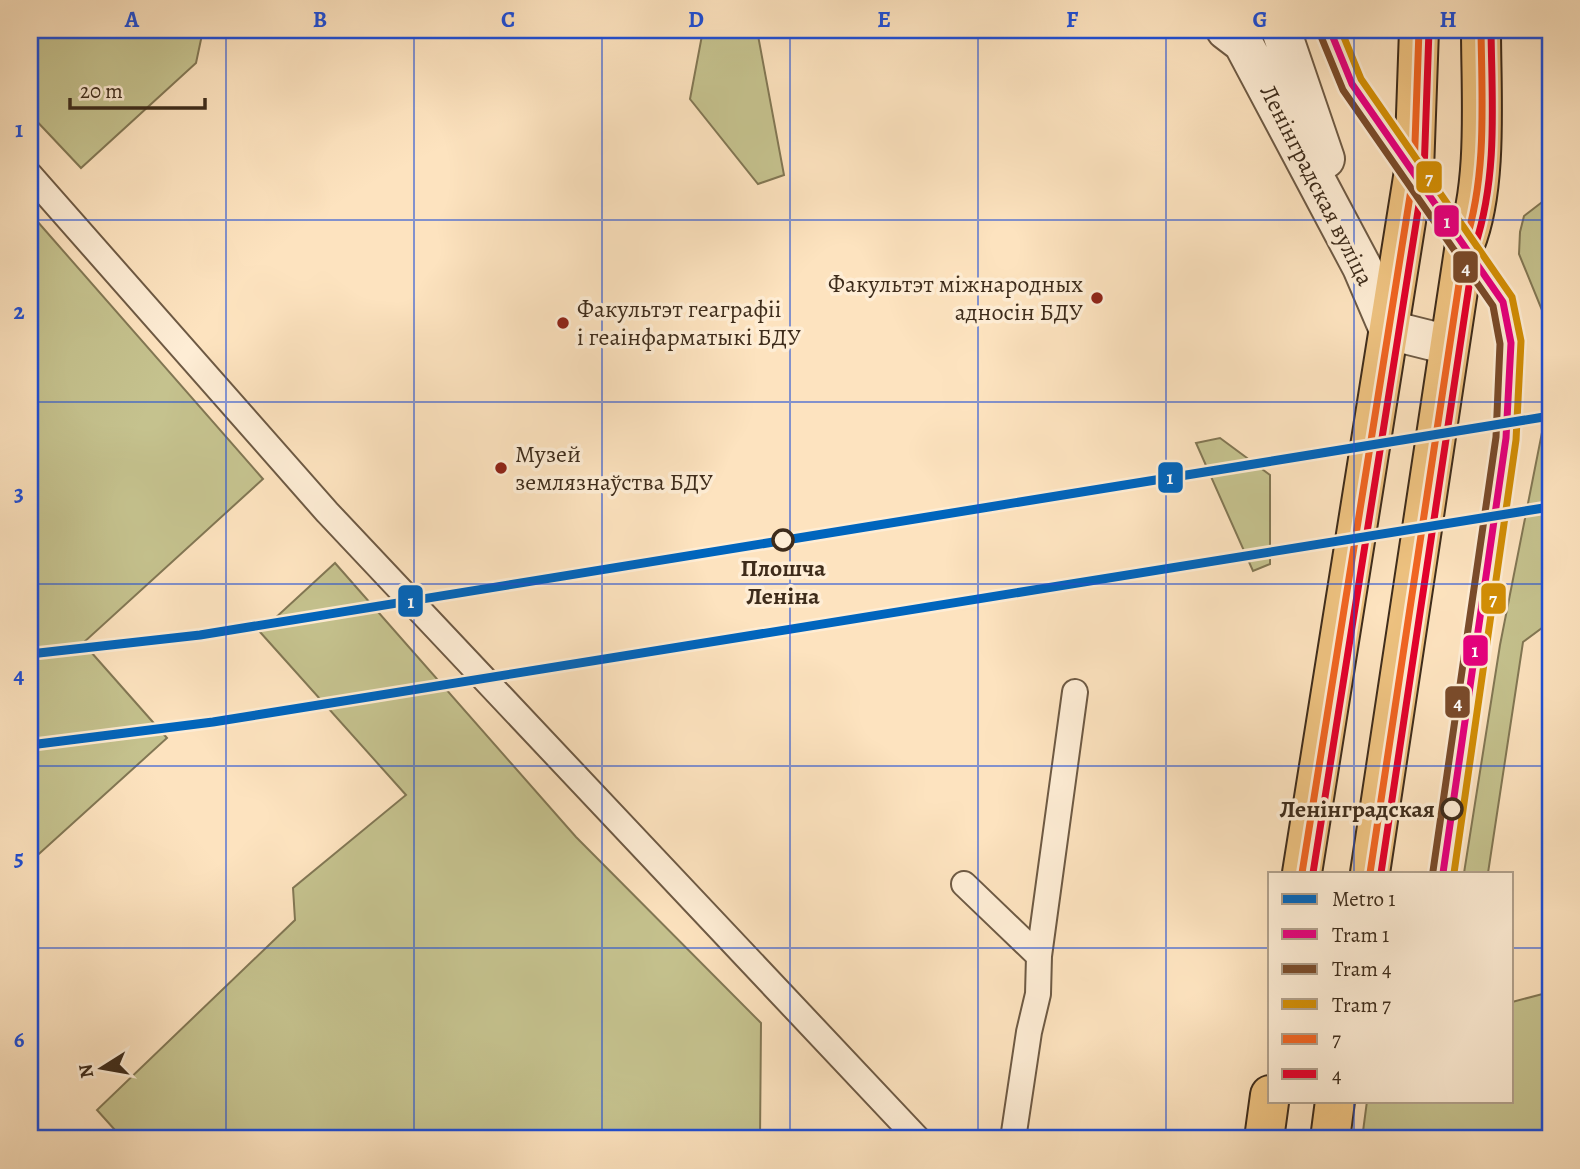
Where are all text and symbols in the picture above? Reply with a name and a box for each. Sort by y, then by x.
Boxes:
text: A [124,4,140,35]
text: B [313,4,327,35]
text: C [501,4,515,35]
text: D [688,4,704,35]
text: E [877,4,891,35]
text: F [1066,4,1079,35]
text: G [1252,4,1268,35]
text: H [1439,4,1457,35]
scale bar [70,66,205,110]
text: 20 m [80,77,123,105]
street label: Ленінградская вуліца [1252,79,1382,291]
text: 1 [15,114,23,145]
line badge: 7 [1415,160,1443,194]
text: 7 [1425,165,1434,191]
line badge: 1 [1433,204,1460,238]
text: 1 [1444,209,1451,235]
line badge: 4 [1452,250,1479,284]
text: 4 [1462,255,1471,281]
place label: Факультэт міжнародных адносін БДУ [828,268,1083,328]
marker: Факультэт міжнародных адносін БДУ [1089,290,1105,306]
place label: Факультэт геаграфіі і геаінфарматыкі БДУ [577,293,801,353]
text: 2 [13,296,25,327]
marker: Факультэт геаграфіі і геаінфарматыкі БДУ [555,315,571,331]
place label: Музей землязнаўства БДУ [515,438,713,498]
marker: Музей землязнаўства БДУ [493,460,509,476]
line badge: 1 [1157,461,1184,494]
text: 1 [1167,465,1174,491]
text: 3 [14,478,24,509]
marker: Плошча Леніна [772,529,794,551]
place label: Плошча Леніна [740,552,826,612]
line badge: 7 [1480,582,1507,615]
line badge: 1 [397,584,424,618]
text: 7 [1489,586,1498,612]
text: 1 [408,589,415,615]
line badge: 1 [1462,634,1489,667]
text: 1 [1472,638,1479,664]
text: 4 [14,660,25,691]
line badge: 4 [1444,685,1471,719]
text: 4 [1454,690,1463,716]
place label: Ленінградская [1279,793,1435,825]
marker: Ленінградская [1441,798,1463,820]
text: 5 [14,842,24,873]
legend [1268,872,1514,1102]
text: Metro 1 [1332,885,1395,913]
text: Tram 1 [1332,921,1389,949]
text: Tram 4 [1332,955,1392,983]
text: Tram 7 [1332,991,1391,1019]
text: 6 [14,1024,25,1055]
text: 7 [1332,1025,1341,1053]
north arrow [66,1032,136,1102]
text: 4 [1332,1061,1342,1089]
text: N [72,1062,100,1080]

